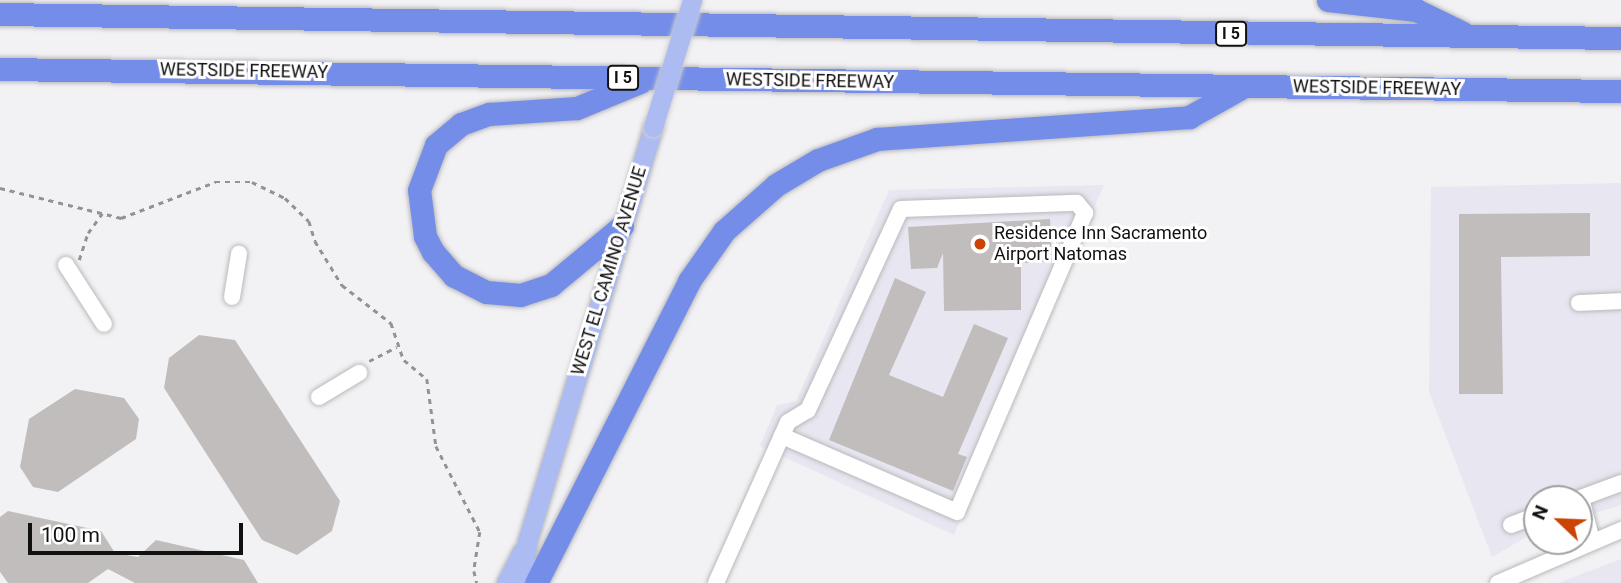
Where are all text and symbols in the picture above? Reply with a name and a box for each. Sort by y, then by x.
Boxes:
road number: I 5 [1214,22,1248,46]
street label: WESTSIDE FREEWAY [160,59,328,83]
road number: I 5 [606,66,640,90]
street label: WESTSIDE FREEWAY [726,69,894,93]
street label: WESTSIDE FREEWAY [1293,76,1461,100]
street label: WEST EL CAMINO AVENUE [567,164,651,378]
place label: Residence Inn Sacramento Airport Natomas [994,223,1207,266]
marker: Residence Inn Sacramento Airport Natomas [972,236,988,252]
north arrow [1523,485,1593,555]
text: N [1527,502,1553,523]
scale bar [32,510,247,554]
text: 100 m [41,523,100,547]

